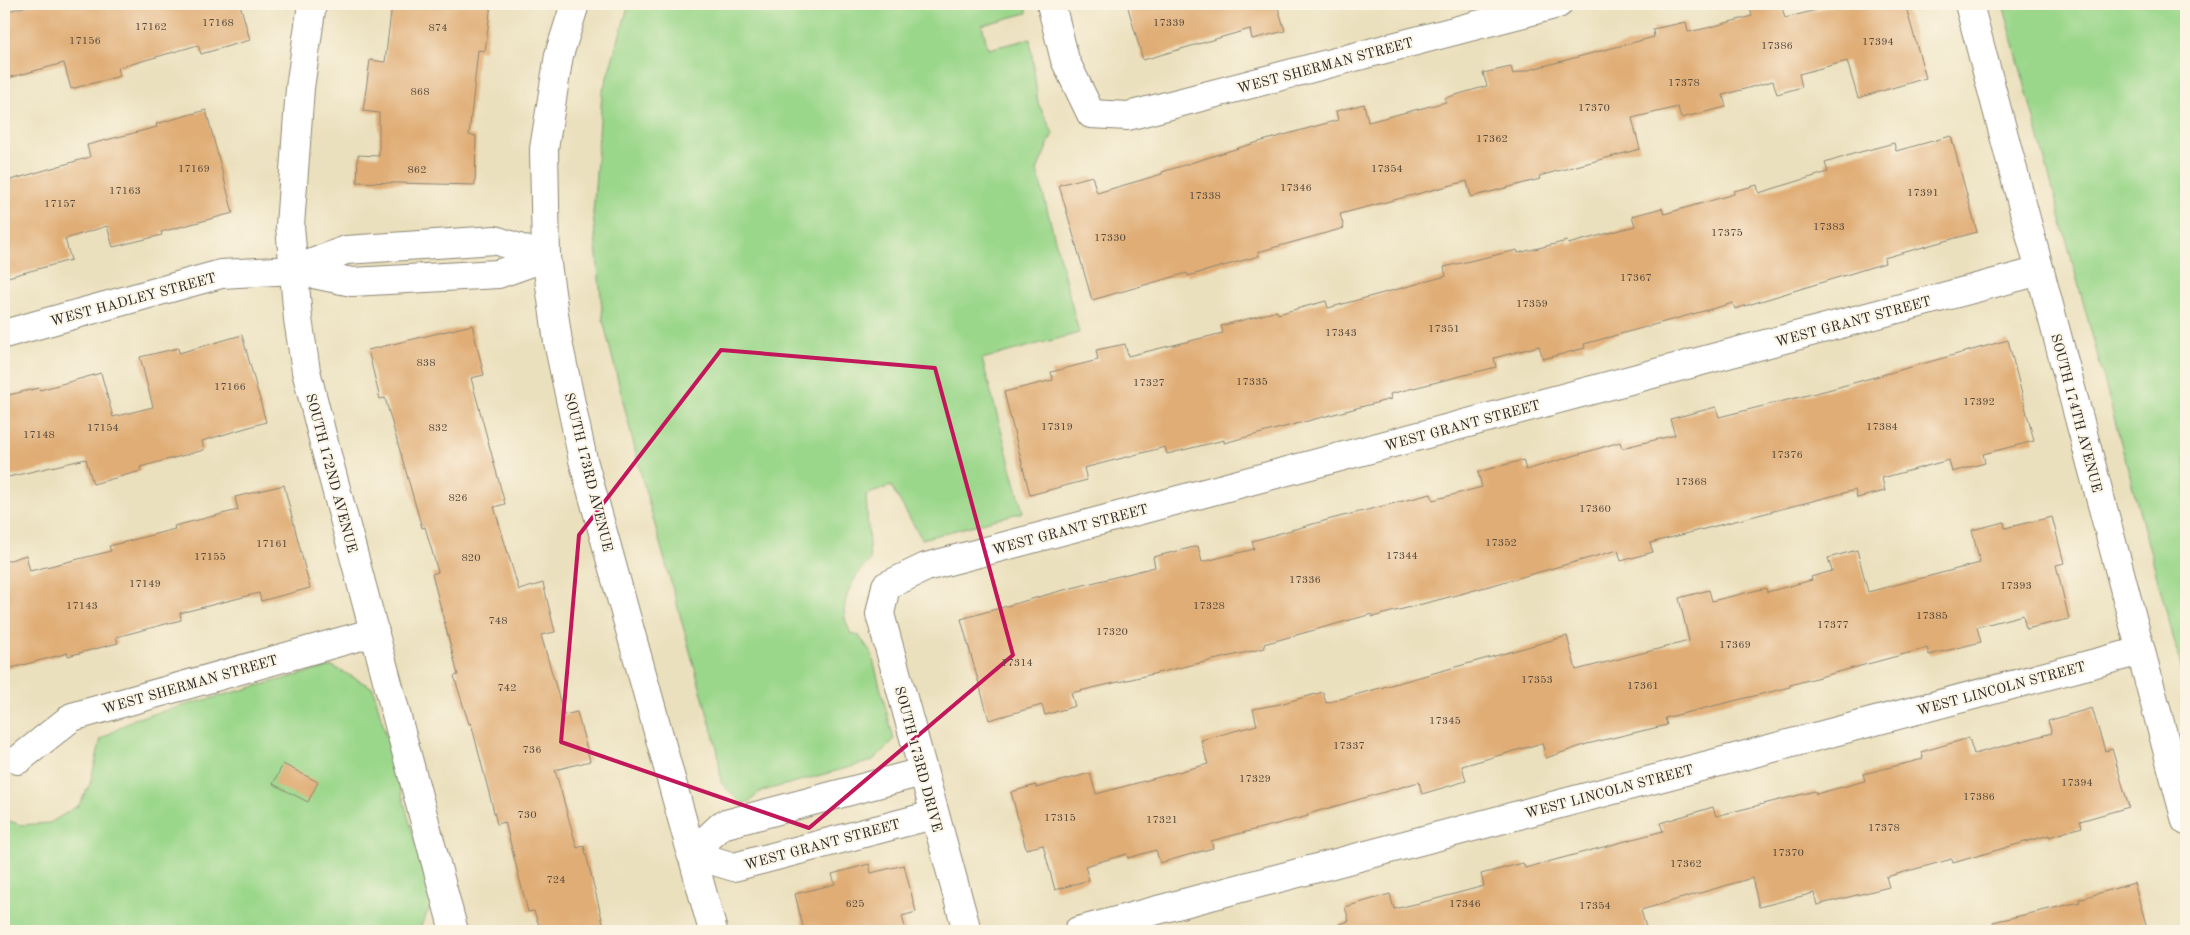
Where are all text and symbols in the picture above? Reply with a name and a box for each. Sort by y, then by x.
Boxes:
house number: 17168 [202,18,234,29]
house number: 17339 [1153,18,1185,29]
house number: 17162 [135,22,167,33]
house number: 874 [428,23,448,34]
house number: 17156 [69,36,101,47]
street label: WEST SHERMAN STREET [1236,36,1415,96]
house number: 17394 [1862,37,1894,48]
house number: 17386 [1761,41,1793,52]
house number: 17378 [1668,78,1700,89]
house number: 868 [410,87,430,98]
house number: 17370 [1578,103,1610,114]
house number: 17362 [1476,134,1508,145]
house number: 17169 [178,164,210,175]
house number: 17354 [1371,164,1403,175]
house number: 862 [407,165,427,176]
house number: 17346 [1280,183,1312,194]
house number: 17163 [109,186,141,197]
house number: 17391 [1907,188,1939,199]
house number: 17338 [1189,191,1221,202]
house number: 17157 [44,199,76,210]
house number: 17383 [1813,222,1845,233]
house number: 17375 [1711,228,1743,239]
house number: 17330 [1094,233,1126,244]
street label: WEST HADLEY STREET [49,271,218,329]
house number: 17367 [1620,273,1652,284]
street label: WEST GRANT STREET [1774,294,1933,350]
house number: 17359 [1516,299,1548,310]
house number: 17351 [1428,324,1460,335]
house number: 17343 [1325,328,1357,339]
street label: SOUTH 174TH AVENUE [2048,332,2104,494]
house number: 838 [416,358,436,369]
house number: 17335 [1236,377,1268,388]
house number: 17327 [1133,378,1165,389]
house number: 17166 [214,382,246,393]
street label: SOUTH 173RD AVENUE [561,391,615,553]
street label: SOUTH 172ND AVENUE [303,392,359,554]
house number: 17392 [1963,397,1995,408]
street label: WEST GRANT STREET [1383,398,1542,454]
house number: 17319 [1041,422,1073,433]
house number: 17384 [1866,422,1898,433]
house number: 17154 [87,423,119,434]
house number: 832 [428,423,448,434]
house number: 17148 [23,430,55,441]
house number: 17376 [1771,450,1803,461]
house number: 17368 [1675,477,1707,488]
house number: 826 [448,493,468,504]
street label: WEST GRANT STREET [991,502,1150,558]
house number: 17360 [1579,504,1611,515]
house number: 17352 [1485,538,1517,549]
house number: 17161 [256,539,288,550]
house number: 17344 [1386,551,1418,562]
house number: 17155 [194,552,226,563]
house number: 820 [461,553,481,564]
house number: 17336 [1289,575,1321,586]
house number: 17149 [129,579,161,590]
house number: 17393 [2000,581,2032,592]
house number: 17143 [66,601,98,612]
house number: 17328 [1193,601,1225,612]
house number: 17385 [1916,611,1948,622]
house number: 748 [488,616,508,627]
house number: 17377 [1817,620,1849,631]
house number: 17320 [1096,627,1128,638]
house number: 17369 [1719,640,1751,651]
street label: WEST SHERMAN STREET [101,653,280,717]
house number: 17314 [1001,658,1033,669]
street label: WEST LINCOLN STREET [1915,660,2087,718]
house number: 17353 [1521,675,1553,686]
house number: 17361 [1627,681,1659,692]
house number: 742 [497,683,517,694]
street label: SOUTH 173RD DRIVE [892,685,944,834]
house number: 17345 [1429,716,1461,727]
house number: 17337 [1333,741,1365,752]
house number: 736 [522,745,542,756]
street label: WEST LINCOLN STREET [1523,763,1695,821]
house number: 17329 [1239,774,1271,785]
house number: 17394 [2061,778,2093,789]
house number: 17386 [1963,792,1995,803]
house number: 730 [517,810,537,821]
house number: 17315 [1044,813,1076,824]
house number: 17321 [1146,815,1178,826]
street label: WEST GRANT STREET [743,817,902,873]
house number: 17378 [1868,823,1900,834]
house number: 17370 [1772,848,1804,859]
house number: 17362 [1670,859,1702,870]
house number: 724 [546,875,566,886]
house number: 625 [845,899,865,910]
house number: 17346 [1449,899,1481,910]
house number: 17354 [1579,901,1611,912]

